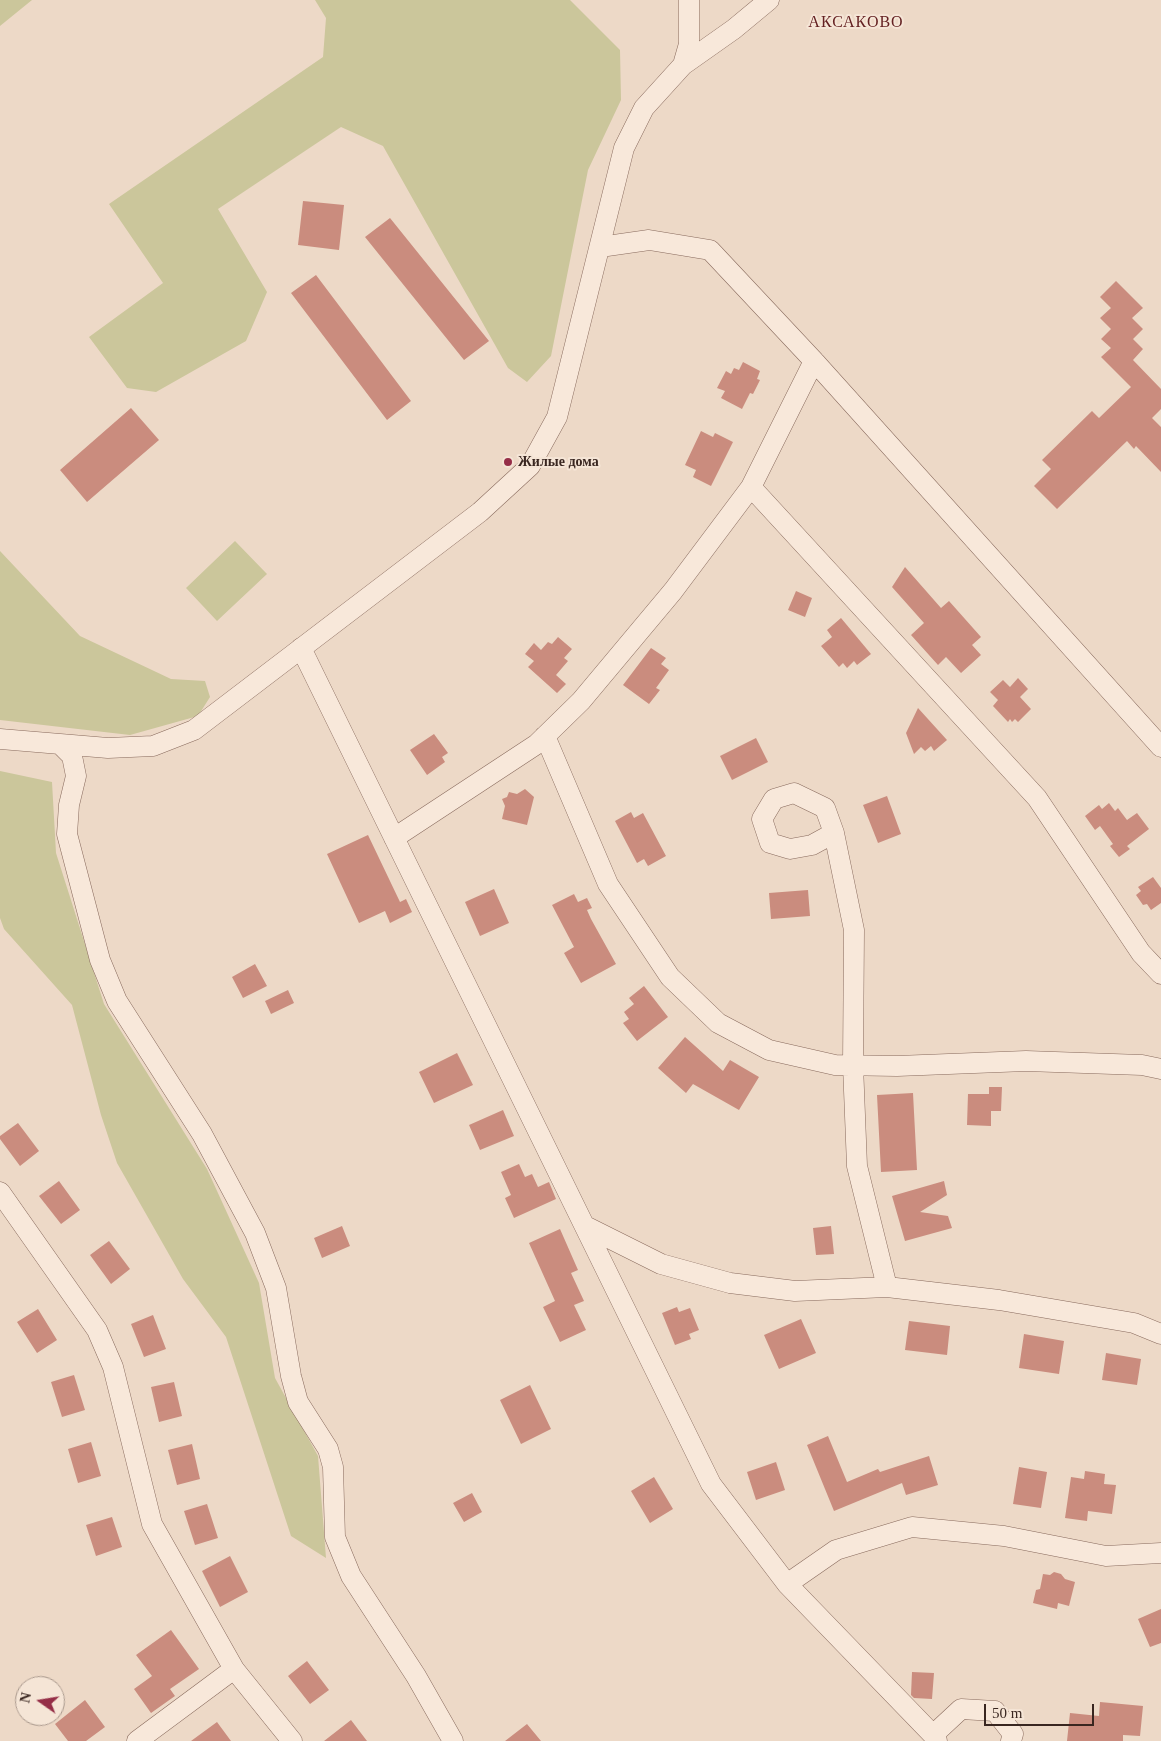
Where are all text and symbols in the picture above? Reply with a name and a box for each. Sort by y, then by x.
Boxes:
district label: АКСАКОВО [807,13,905,33]
place label: Жилые дома [518,454,599,470]
marker: Жилые дома [502,456,514,468]
north arrow [15,1676,65,1726]
text: N [17,1691,34,1704]
scale bar [986,1694,1096,1726]
text: 50 m [992,1705,1022,1721]

